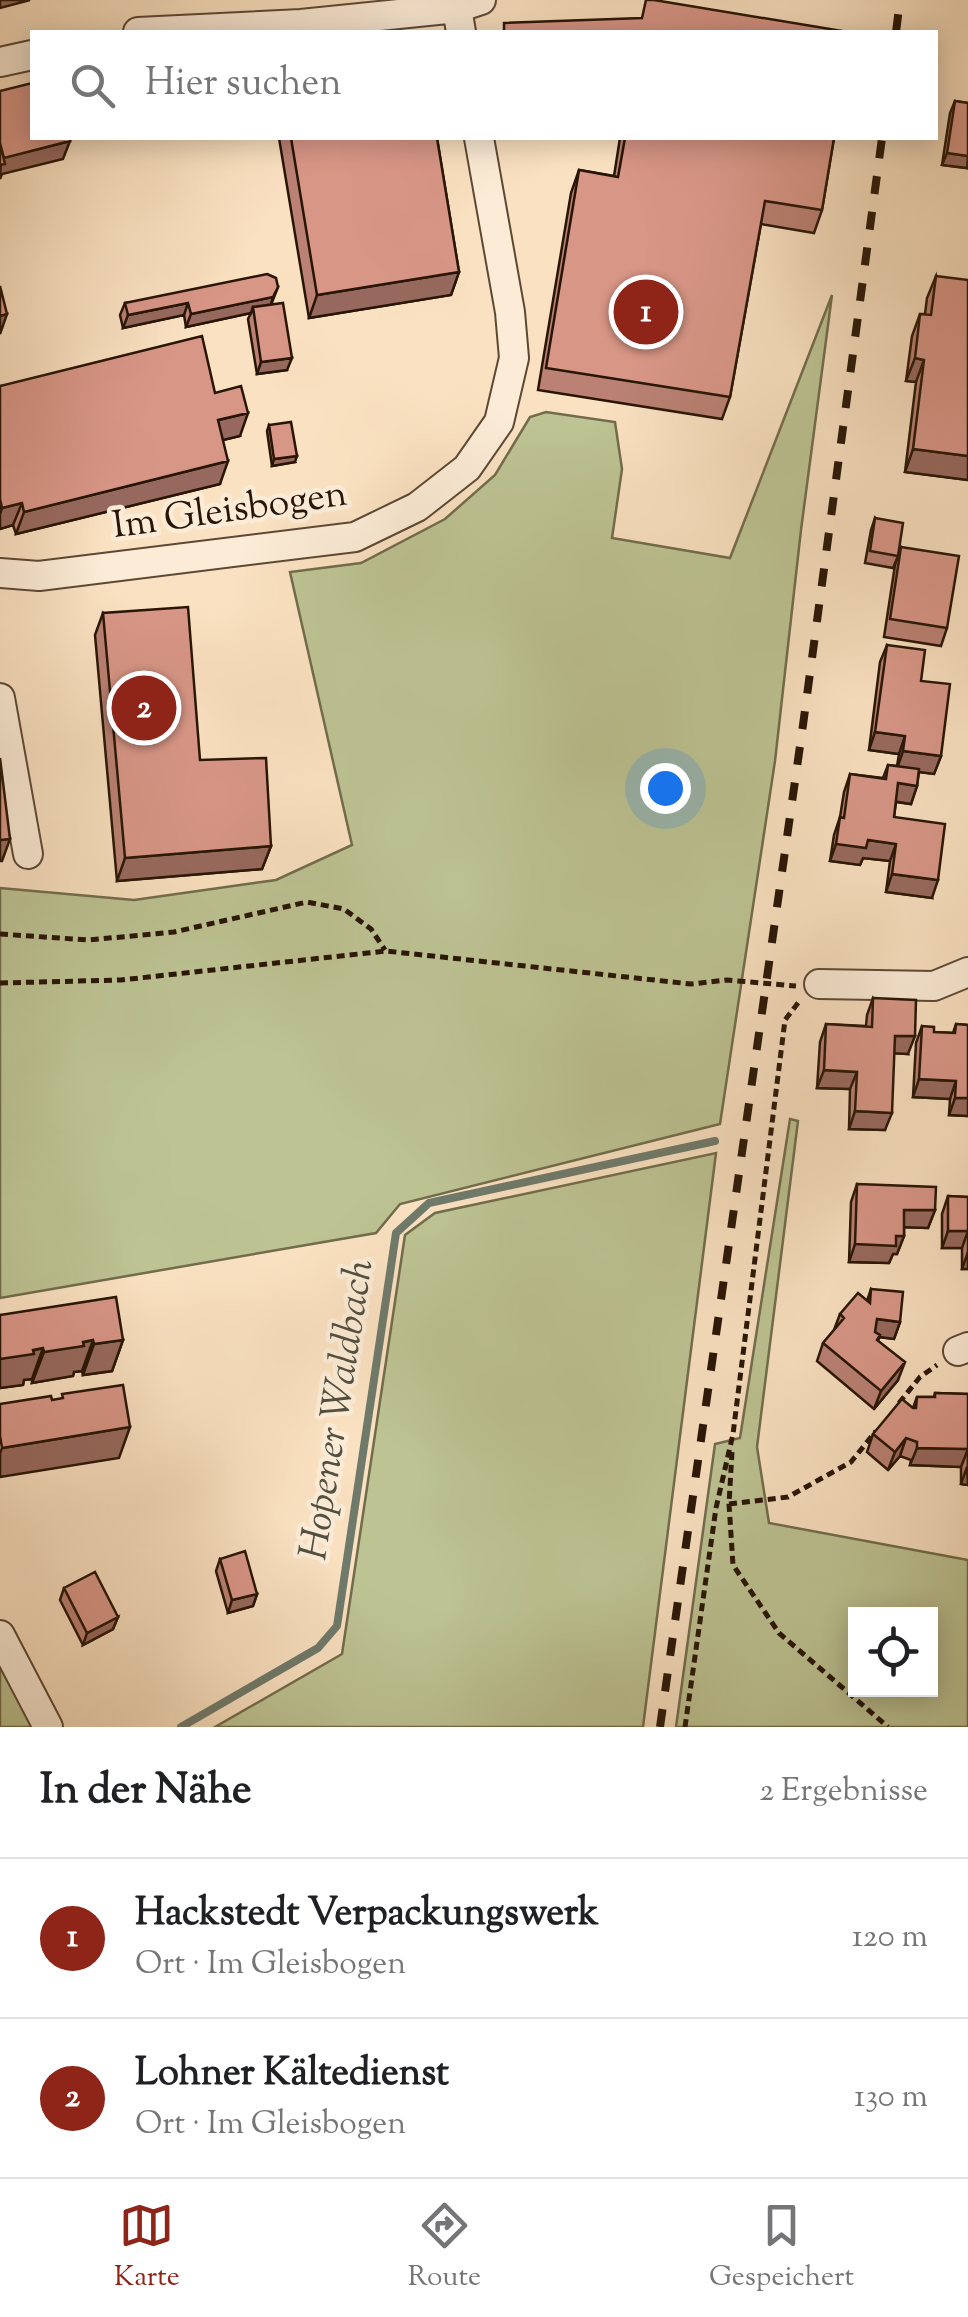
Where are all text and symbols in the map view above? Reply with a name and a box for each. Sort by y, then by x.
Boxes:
search box [30,30,938,140]
icon: search [65,58,120,113]
text: Hier suchen [145,58,342,112]
pin: 1 [614,274,678,350]
street label: Im Gleisbogen [109,469,351,555]
pin: 2 [112,670,176,746]
your location [640,763,691,814]
water label: Hopener Waldbach [287,1255,391,1564]
map controls [848,1607,938,1697]
button: locate [848,1607,938,1697]
text: In der Nähe [40,1762,252,1822]
text: 2 Ergebnisse [759,1769,928,1815]
text: Hackstedt Verpackungswerk [135,1888,599,1942]
text: 1 [67,1915,78,1961]
text: 120 m [852,1915,928,1961]
text: Ort · Im Gleisbogen [135,1942,406,1988]
text: Lohner Kältedienst [135,2048,449,2102]
text: 2 [65,2075,80,2121]
text: 130 m [854,2075,928,2121]
text: Ort · Im Gleisbogen [135,2102,406,2148]
tab: Karte [114,2198,180,2298]
tab: Route [408,2198,481,2298]
tab: Gespeichert [709,2198,854,2298]

